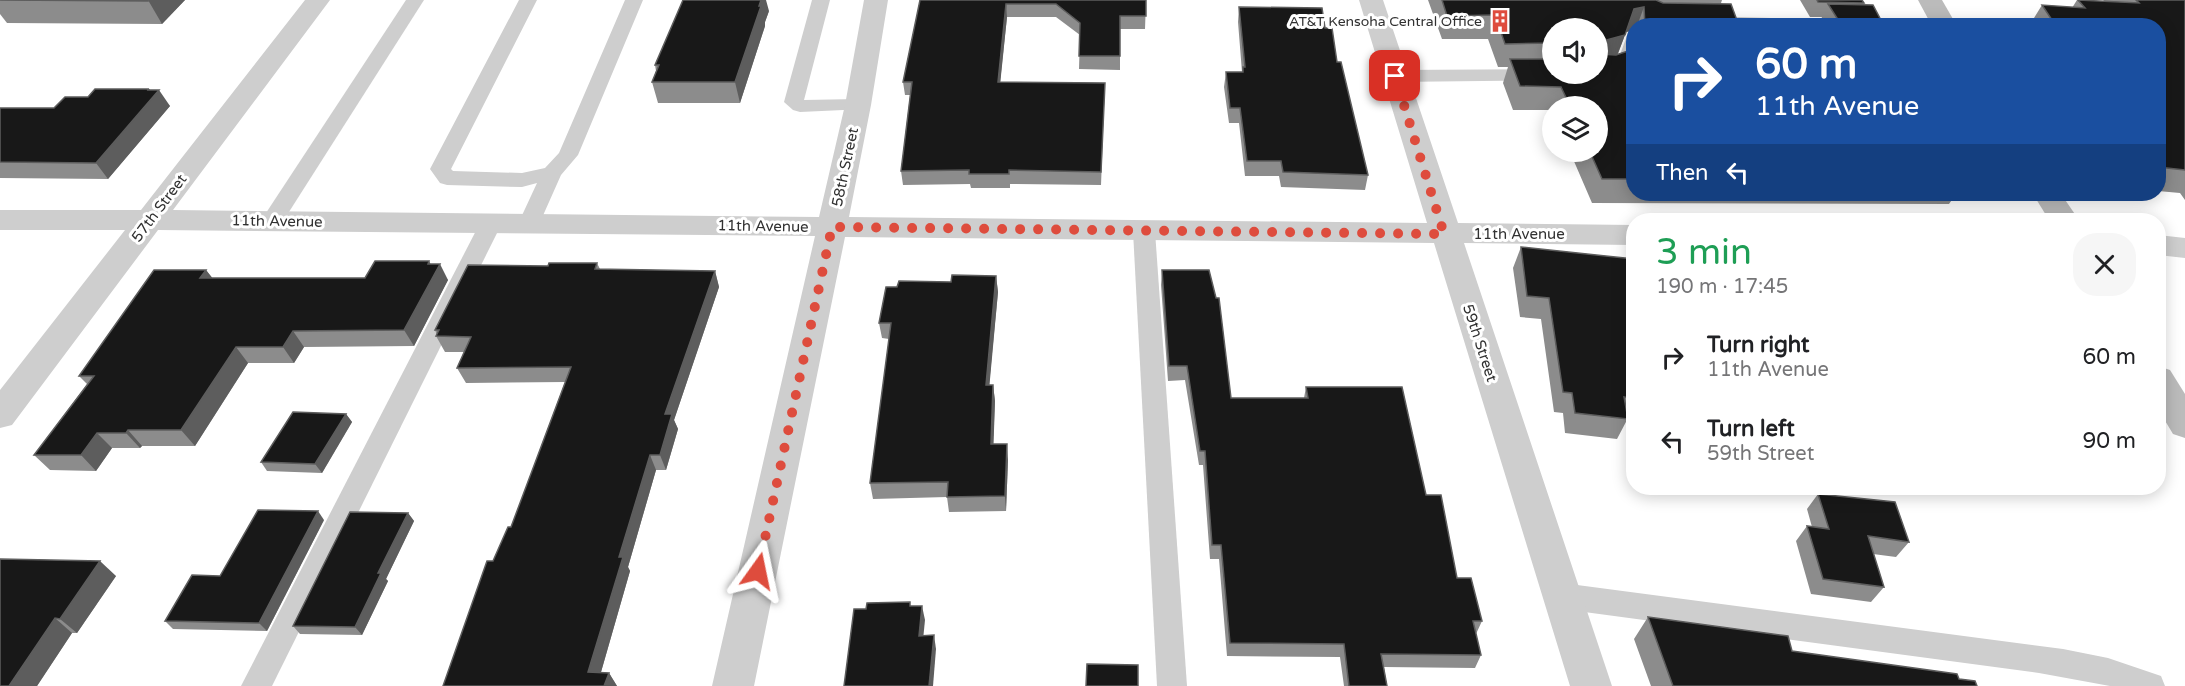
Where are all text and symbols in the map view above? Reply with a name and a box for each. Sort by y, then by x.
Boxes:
building icon: AT&T Kensoha Central Office [1487,8,1513,34]
place label: AT&T Kensoha Central Office [1289,13,1482,30]
map controls [1542,18,1608,162]
button: sound [1542,18,1608,84]
text: 60 m [1755,39,1857,90]
icon: right [1656,42,1734,120]
pin [1369,50,1420,101]
icon: arrive [1378,59,1411,92]
text: 11th Avenue [1755,90,1919,123]
button: layers [1542,96,1608,162]
street label: 58th Street [828,126,862,208]
icon: left [1721,156,1754,189]
text: Then [1656,160,1709,186]
street label: 57th Street [128,170,191,246]
street label: 11th Avenue [231,211,323,231]
street label: 11th Avenue [717,216,809,236]
street label: 11th Avenue [1473,225,1565,243]
text: 3 min [1656,231,1752,274]
button: close [2073,233,2136,296]
text: 190 m · 17:45 [1656,275,1788,299]
street label: 59th Street [1459,302,1501,384]
text: Turn right [1707,332,1809,358]
icon: right [1656,341,1689,374]
text: 60 m [2082,344,2136,370]
text: 11th Avenue [1707,358,1829,382]
text: Turn left [1707,416,1795,442]
icon: left [1656,425,1689,458]
text: 90 m [2082,428,2136,454]
text: 59th Street [1707,442,1814,466]
position arrow [726,539,790,603]

